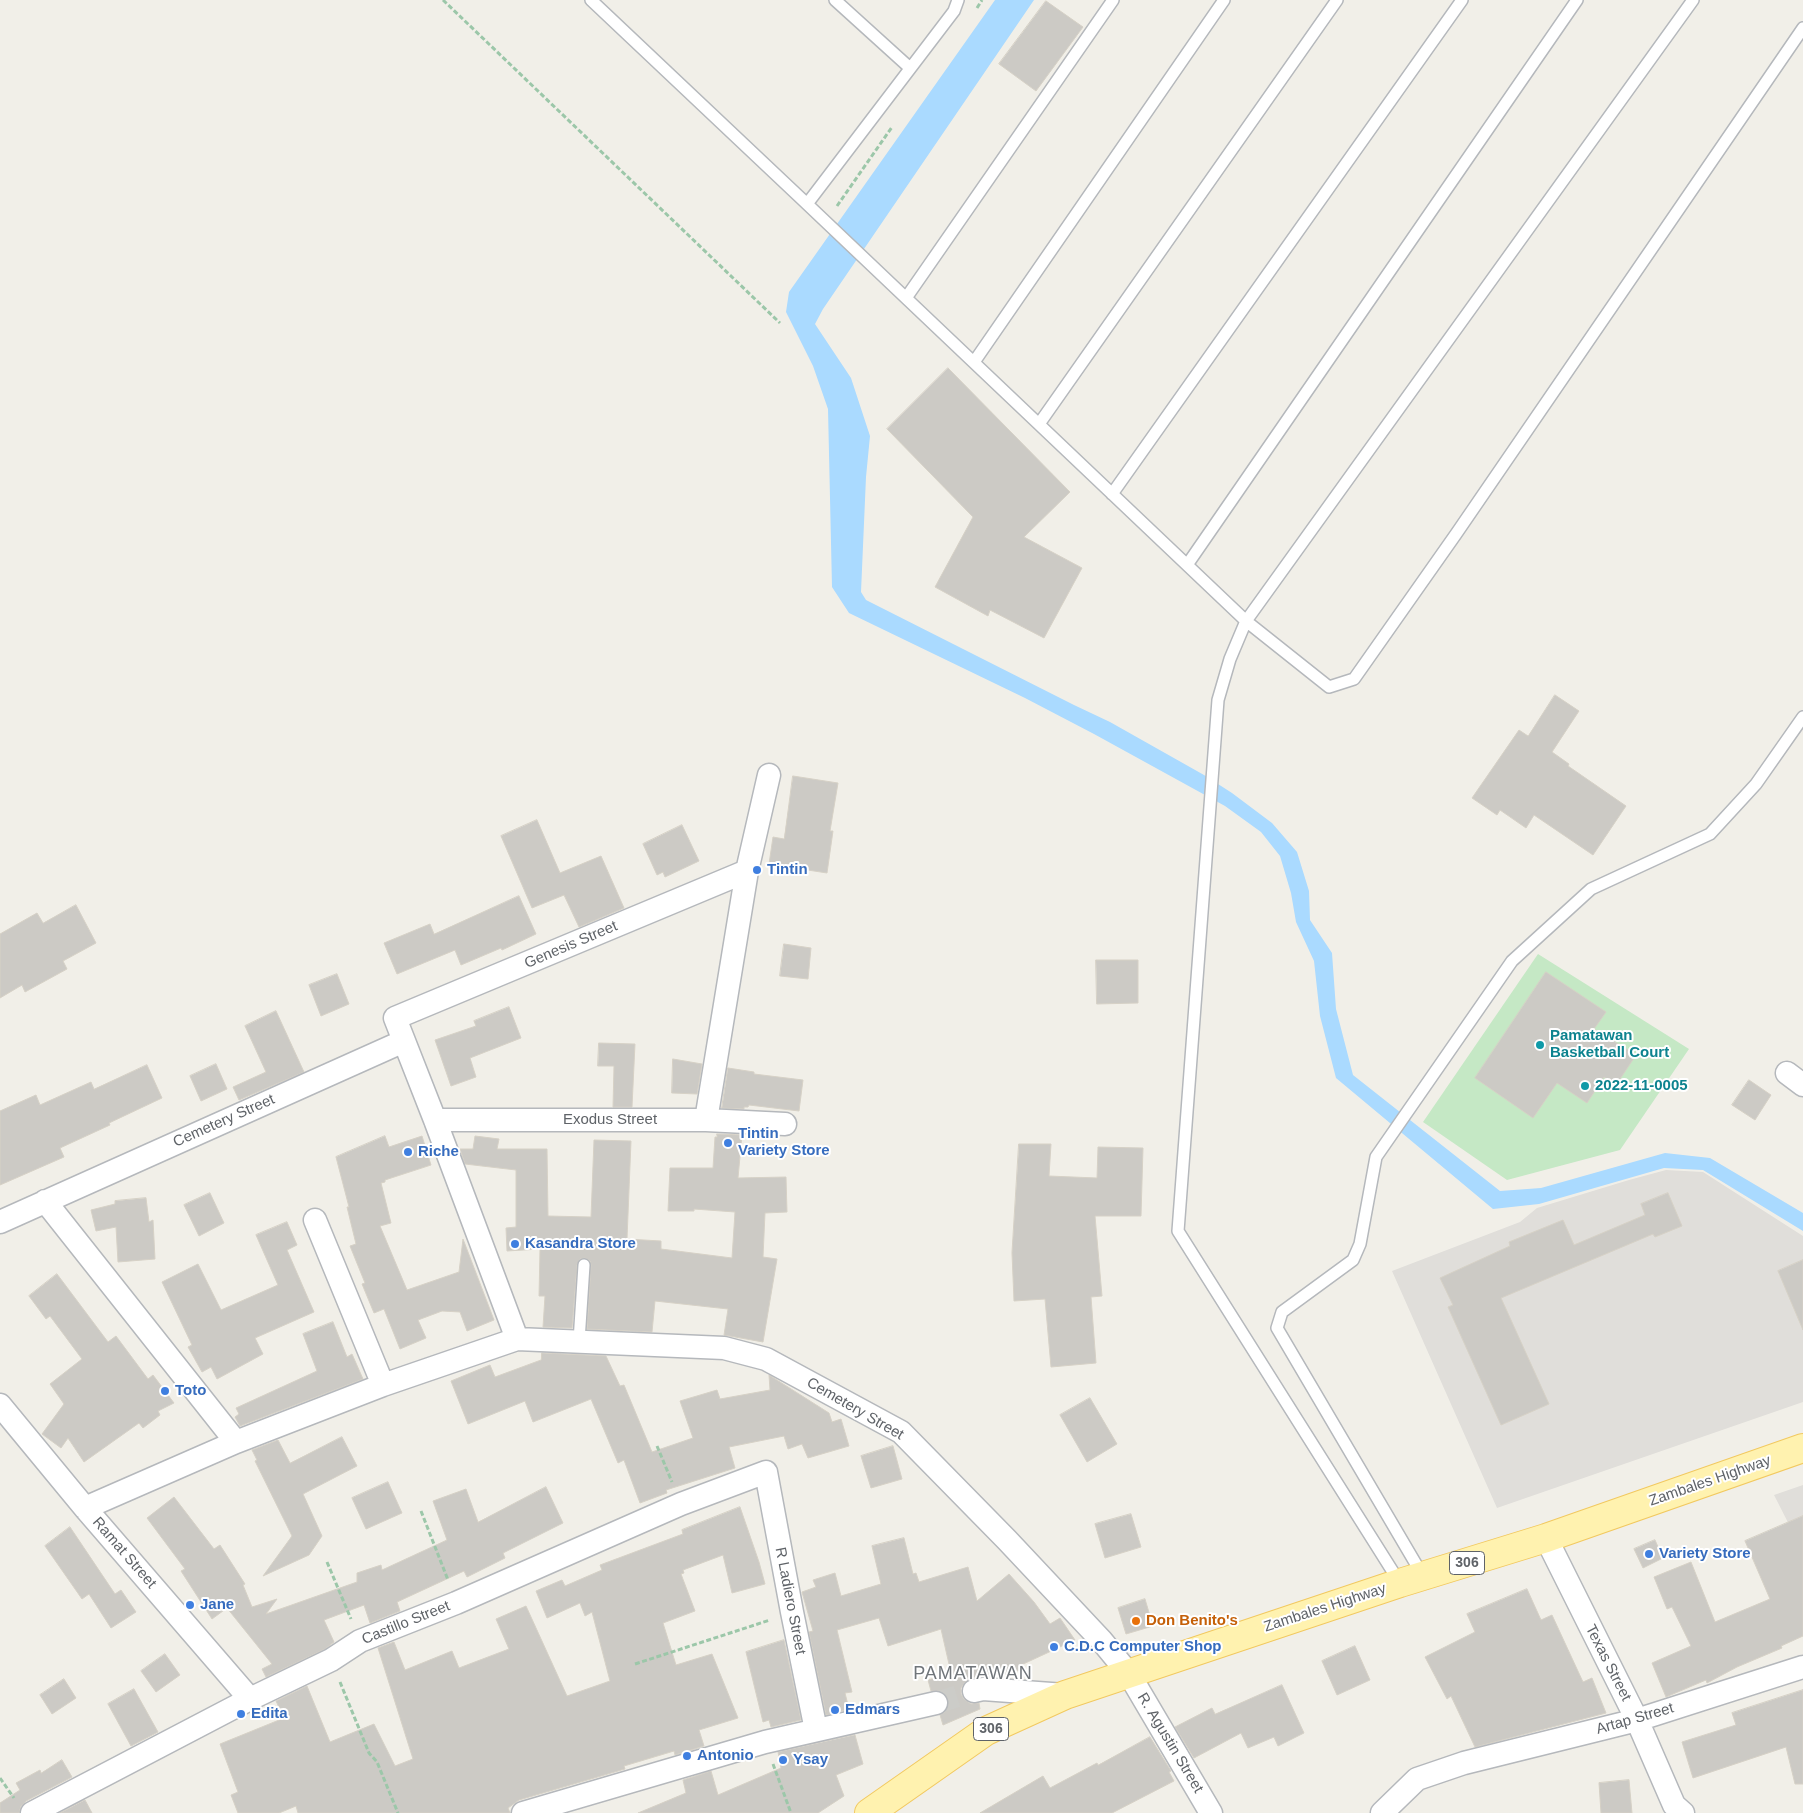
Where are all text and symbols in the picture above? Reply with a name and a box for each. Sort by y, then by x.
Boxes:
place label: Tintin [767,861,808,879]
marker: Tintin [751,864,763,876]
street label: Genesis Street [522,917,620,973]
place label: Pamatawan Basketball Court [1550,1027,1669,1062]
marker: Pamatawan Basketball Court [1534,1039,1546,1051]
place label: 2022-11-0005 [1595,1077,1688,1095]
marker: 2022-11-0005 [1579,1080,1591,1092]
street label: Cemetery Street [170,1091,278,1151]
street label: Exodus Street [563,1111,657,1129]
place label: Tintin Variety Store [738,1125,830,1160]
marker: Tintin Variety Store [722,1137,734,1149]
place label: Riche [418,1143,459,1161]
marker: Riche [402,1146,414,1158]
place label: Kasandra Store [525,1235,636,1253]
marker: Kasandra Store [509,1238,521,1250]
street label: Cemetery Street [803,1374,907,1444]
place label: Toto [175,1382,206,1400]
marker: Toto [159,1385,171,1397]
street label: Zambales Highway [1647,1452,1773,1510]
street label: Ramat Street [88,1514,160,1592]
place label: Variety Store [1659,1545,1751,1563]
street label: R Ladiero Street [771,1546,809,1656]
marker: Variety Store [1643,1548,1655,1560]
road number: 306 [1450,1552,1484,1575]
street label: Zambales Highway [1262,1580,1388,1636]
place label: Jane [200,1596,234,1614]
street label: Castillo Street [359,1597,453,1649]
marker: Jane [184,1599,196,1611]
place label: Don Benito's [1146,1612,1238,1630]
marker: Don Benito's [1130,1615,1142,1627]
street label: Texas Street [1581,1622,1635,1704]
place label: C.D.C Computer Shop [1064,1638,1221,1656]
marker: C.D.C Computer Shop [1048,1641,1060,1653]
district label: PAMATAWAN [912,1663,1034,1685]
street label: R. Agustin Street [1133,1690,1207,1796]
street label: Artap Street [1594,1699,1676,1739]
place label: Edmars [845,1701,900,1719]
marker: Edmars [829,1704,841,1716]
place label: Edita [251,1705,288,1723]
marker: Edita [235,1708,247,1720]
road number: 306 [974,1718,1008,1740]
place label: Antonio [697,1747,754,1765]
marker: Antonio [681,1750,693,1762]
place label: Ysay [793,1751,828,1769]
marker: Ysay [777,1754,789,1766]

